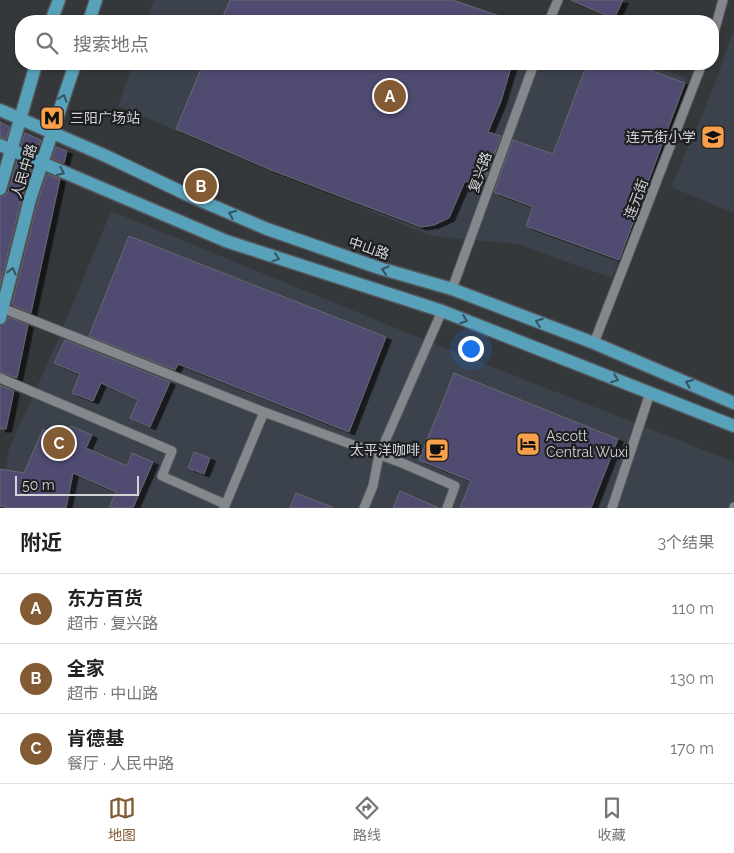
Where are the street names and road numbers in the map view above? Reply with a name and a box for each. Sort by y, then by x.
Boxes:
street label: 人民中路 [8,142,40,200]
street label: 复兴路 [465,150,495,194]
street label: 连元街 [621,177,651,221]
street label: 中山路 [347,234,391,262]

